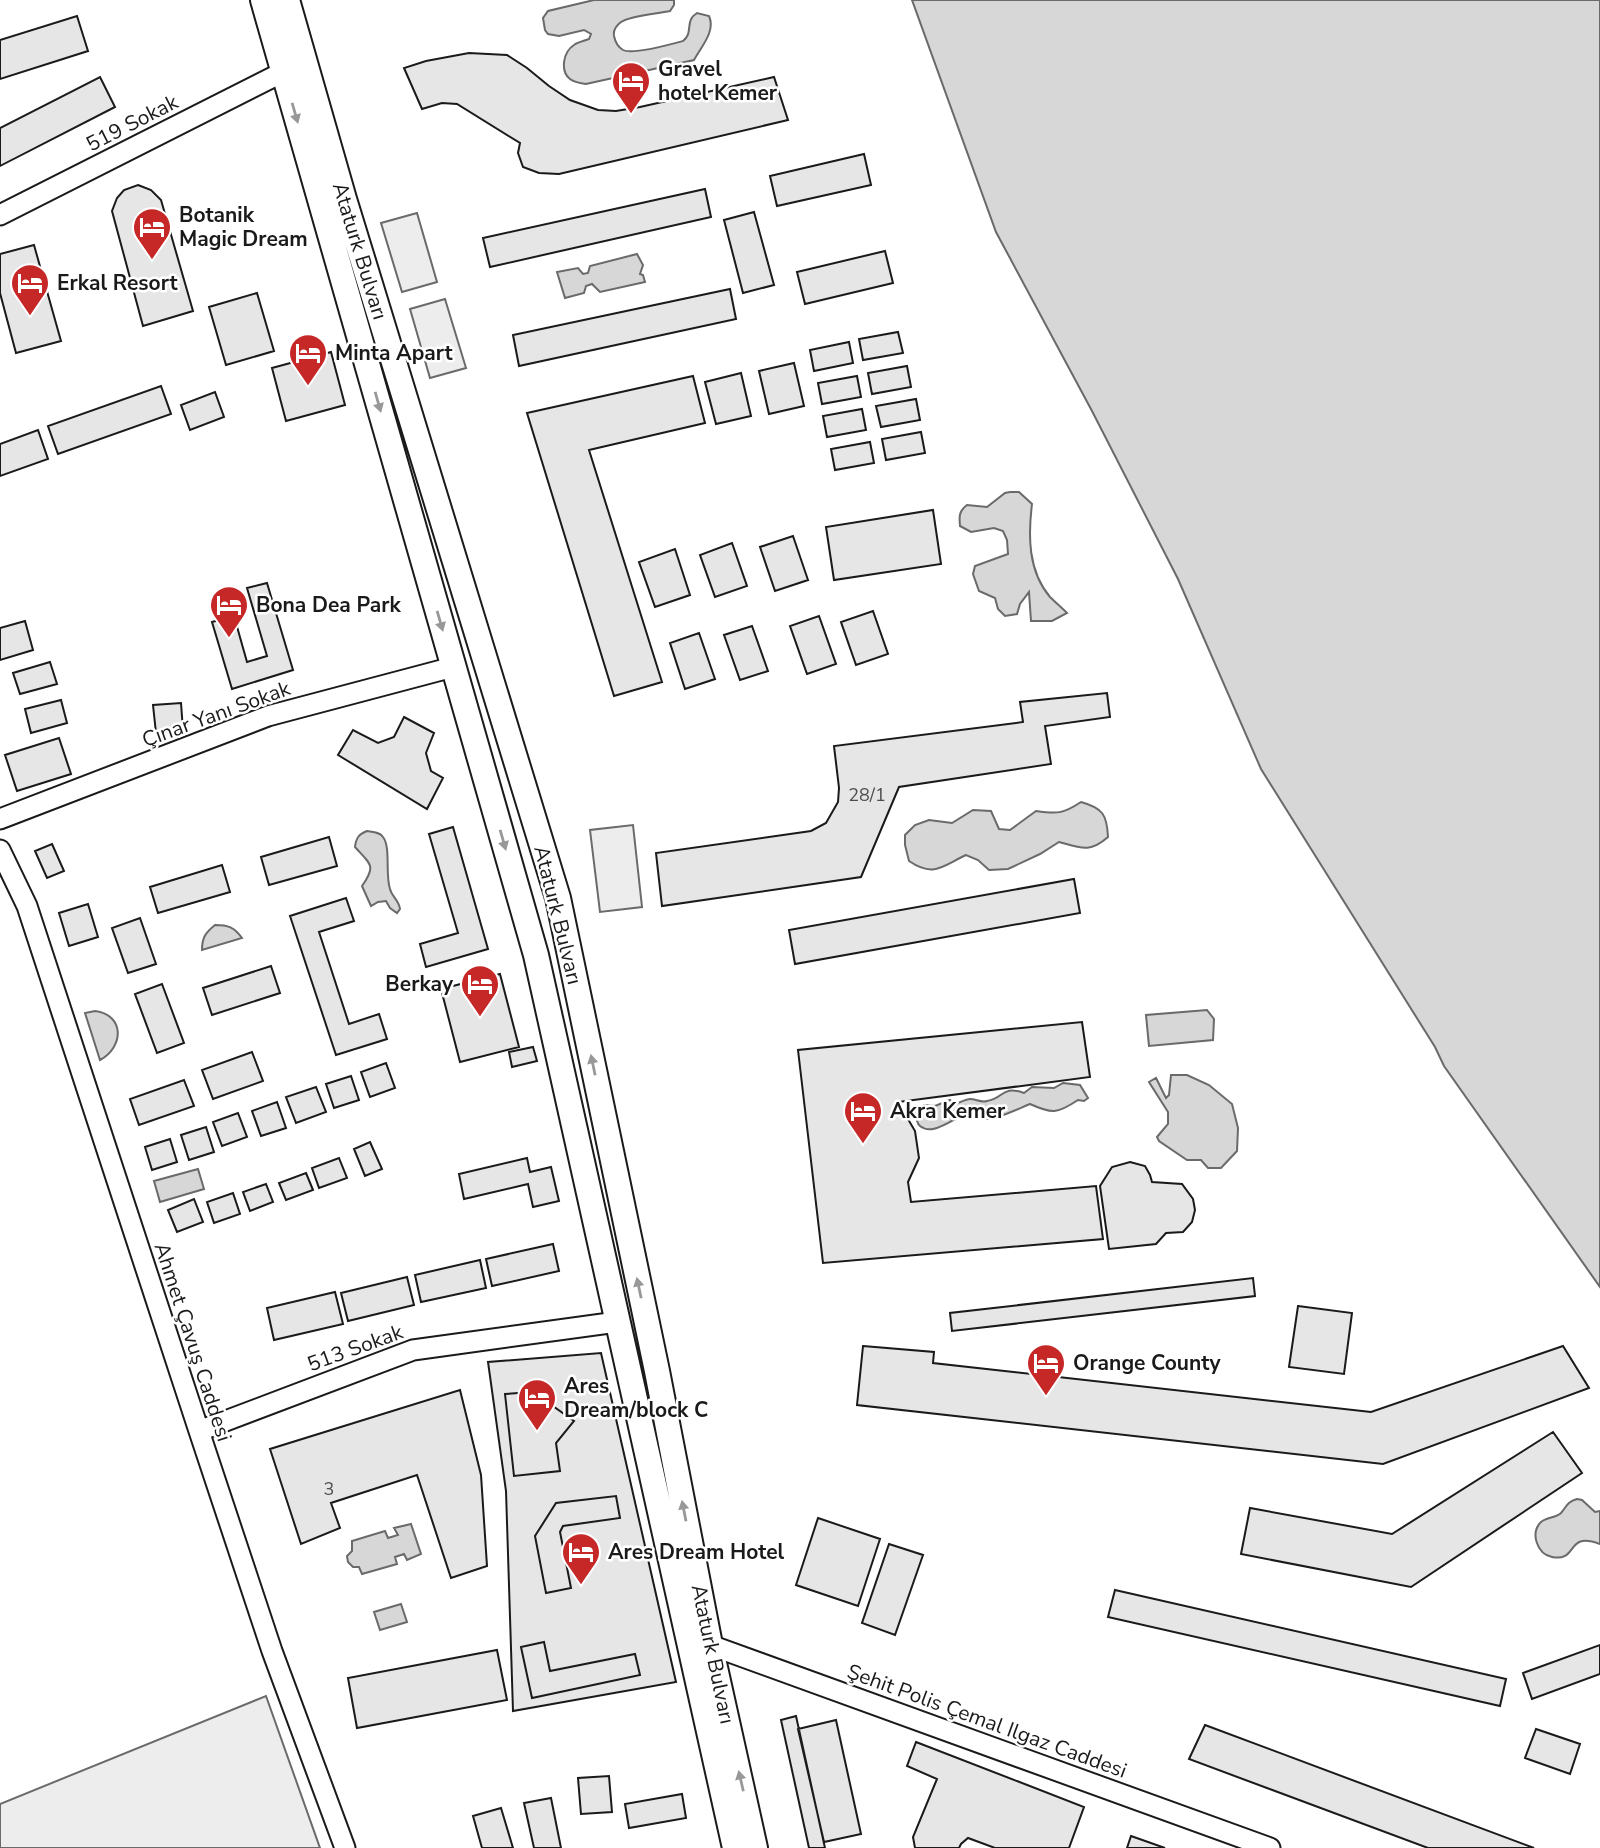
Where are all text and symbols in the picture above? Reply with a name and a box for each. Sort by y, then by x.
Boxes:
place label: Gravel hotel Kemer [658,55,778,107]
hotel icon: Gravel hotel Kemer [610,60,652,115]
street label: 519 Sokak [81,88,183,158]
one-way arrow [290,102,301,124]
street label: Ataturk Bulvarı [326,179,394,323]
place label: Botanik Magic Dream [179,201,308,253]
hotel icon: Botanik Magic Dream [131,206,173,261]
hotel icon: Erkal Resort [9,262,51,317]
place label: Erkal Resort [57,269,178,297]
hotel icon: Minta Apart [287,332,329,387]
place label: Minta Apart [335,339,454,367]
one-way arrow [373,392,383,413]
hotel icon: Bona Dea Park [208,584,250,639]
place label: Bona Dea Park [256,591,401,619]
one-way arrow [435,610,446,632]
street label: Çınar Yanı Sokak [138,674,294,754]
house number: 28/1 [848,783,886,807]
one-way arrow [498,829,508,850]
street label: Ataturk Bulvarı [527,843,589,987]
hotel icon: Berkay [459,963,501,1018]
place label: Berkay [385,970,454,998]
one-way arrow [587,1054,598,1076]
hotel icon: Akra Kemer [842,1090,884,1145]
place label: Akra Kemer [890,1097,1006,1125]
street label: Ahmet Çavuş Caddesi [148,1239,238,1445]
one-way arrow [634,1277,645,1299]
street label: 513 Sokak [303,1318,407,1378]
hotel icon: Orange County [1025,1342,1067,1397]
place label: Orange County [1073,1349,1221,1377]
place label: Ares Dream/block C [564,1372,708,1424]
hotel icon: Ares Dream/block C [516,1377,558,1432]
house number: 3 [324,1477,334,1501]
one-way arrow [678,1500,689,1522]
hotel icon: Ares Dream Hotel [560,1531,602,1586]
place label: Ares Dream Hotel [608,1538,785,1566]
street label: Ataturk Bulvarı [685,1582,741,1726]
street label: Şehit Polis Çemal Ilgaz Caddesi [843,1657,1131,1785]
one-way arrow [735,1770,746,1792]

